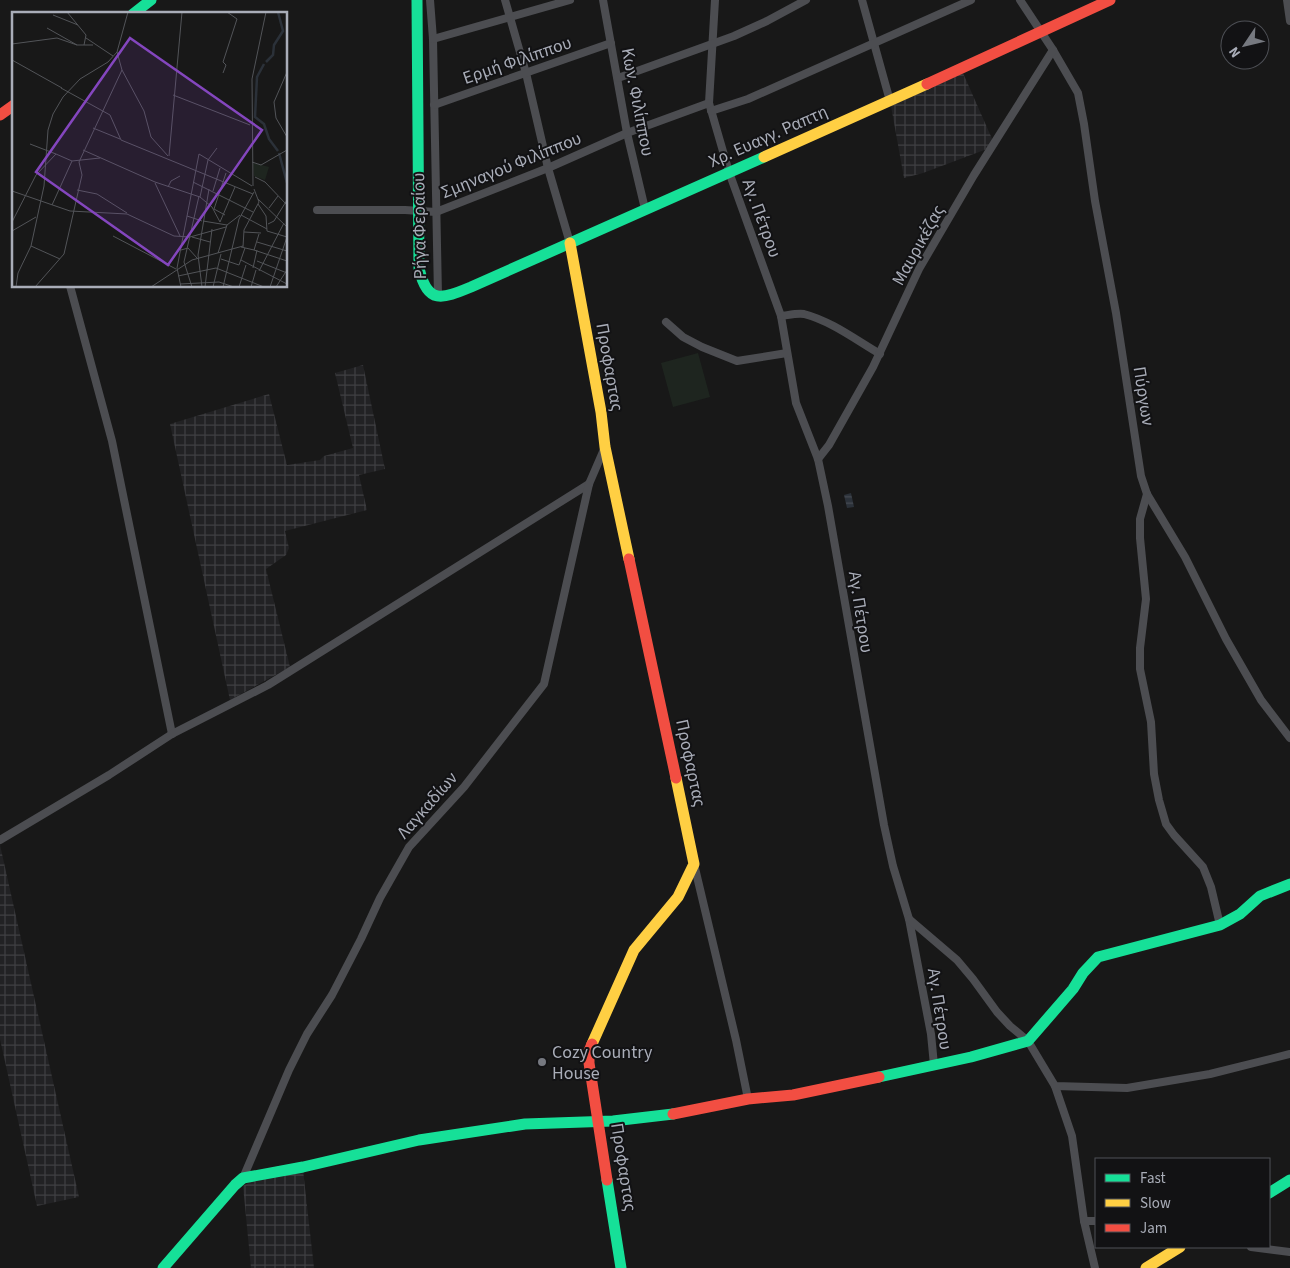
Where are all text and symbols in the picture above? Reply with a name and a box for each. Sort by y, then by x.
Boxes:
inset map [12,12,288,288]
north arrow [1220,20,1270,70]
street label: Ερμή Φιλίππου [459,30,575,91]
text: N [1224,42,1246,61]
street label: Κων. Φιλίππου [615,46,660,158]
street label: Χρ. Ευαγγ. Ραπτη [705,99,832,174]
street label: Σμηναγού Φιλίππου [437,126,585,205]
street label: Ρήγα Φεραίου [406,172,433,280]
street label: Αγ. Πέτρου [736,175,787,261]
street label: Μαυρικέζας [886,200,951,290]
street label: Προφαρτας [589,321,630,413]
street label: Πύργων [1126,365,1161,428]
street label: Αγ. Πέτρου [842,570,879,655]
street label: Προφαρτας [669,717,712,809]
street label: Λαγκαδίων [391,766,464,844]
street label: Αγ. Πέτρου [921,967,958,1052]
place label: Cozy Country House [552,1040,653,1086]
marker: Cozy Country House [536,1056,548,1068]
street label: Προφαρτας [604,1121,643,1213]
legend [1095,1158,1270,1248]
text: Fast [1140,1168,1166,1189]
text: Slow [1140,1193,1171,1214]
text: Jam [1140,1218,1167,1239]

